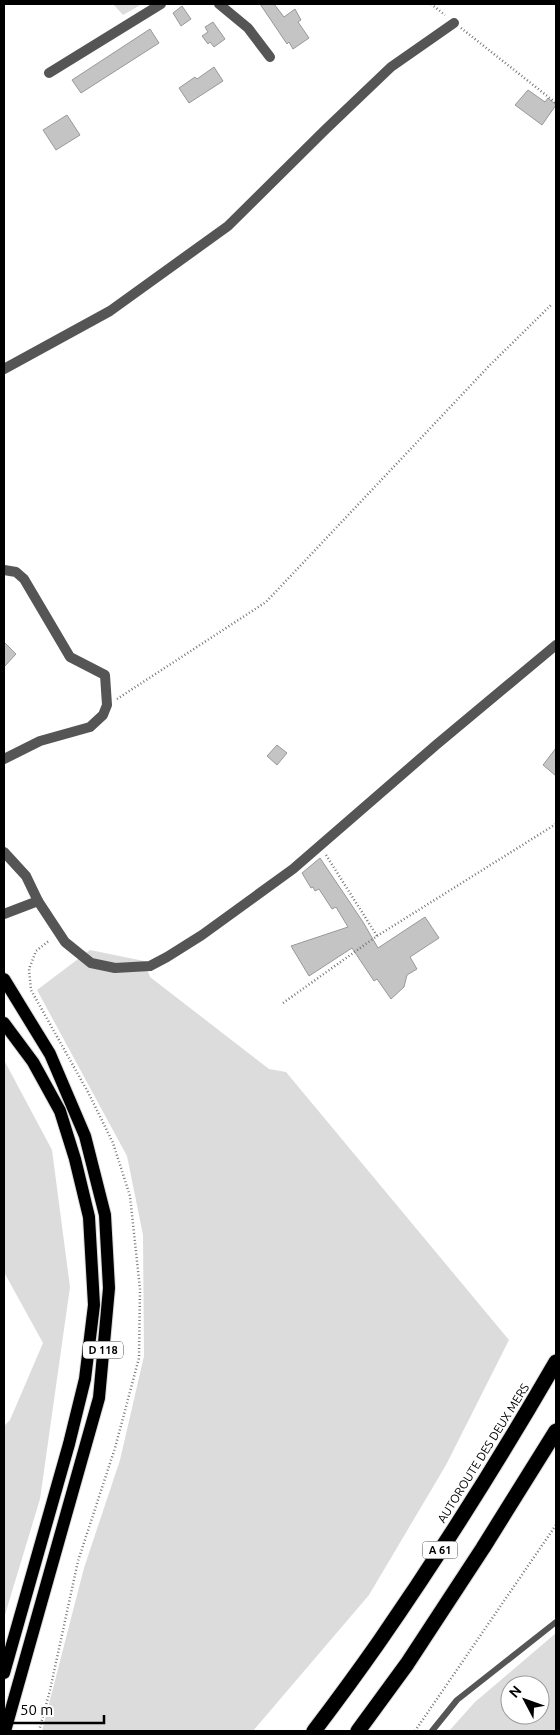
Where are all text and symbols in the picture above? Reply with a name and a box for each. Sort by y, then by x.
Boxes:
road number: D 118 [83,1342,123,1358]
street label: AUTOROUTE DES DEUX MERS [435,1381,531,1525]
road number: A 61 [422,1542,458,1558]
north arrow [500,1675,550,1725]
text: N [506,1682,525,1701]
scale bar [12,1692,105,1724]
text: 50 m [20,1701,53,1718]

